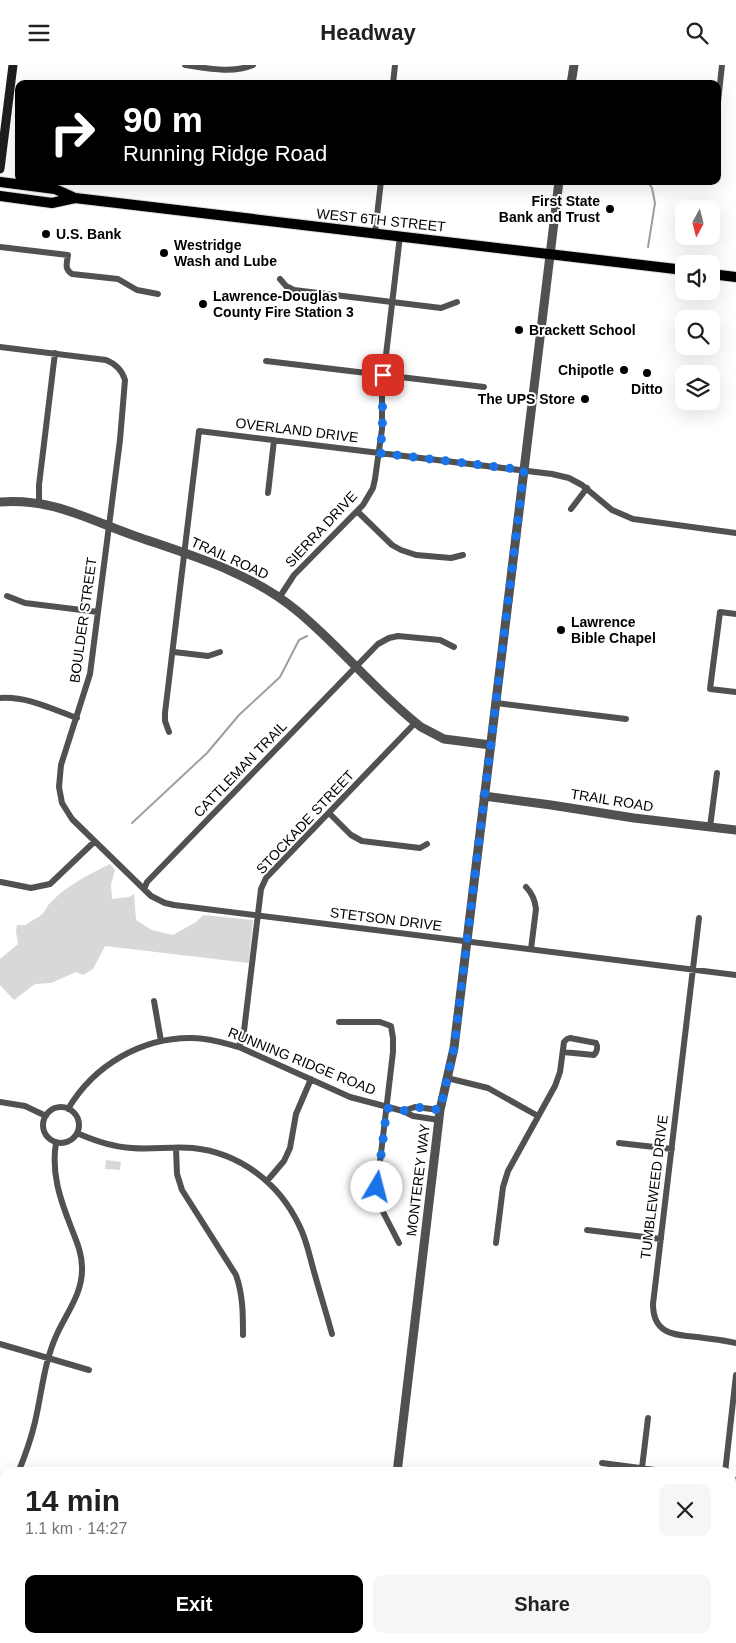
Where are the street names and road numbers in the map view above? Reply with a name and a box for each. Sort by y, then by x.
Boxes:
street label: WEST 6TH STREET [316,205,447,235]
street label: OVERLAND DRIVE [235,415,359,445]
street label: SIERRA DRIVE [282,488,360,570]
street label: TRAIL ROAD [189,534,271,582]
street label: BOULDER STREET [66,556,100,684]
street label: CATTLEMAN TRAIL [190,718,290,820]
street label: STOCKADE STREET [253,767,357,877]
street label: TRAIL ROAD [570,786,654,814]
street label: STETSON DRIVE [329,904,443,934]
street label: RUNNING RIDGE ROAD [226,1024,378,1098]
street label: TUMBLEWEED DRIVE [637,1114,671,1260]
street label: MONTEREY WAY [403,1122,433,1237]

